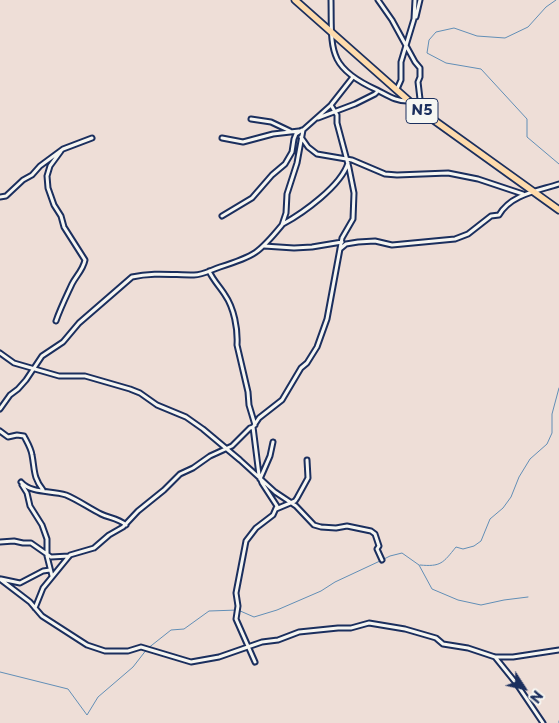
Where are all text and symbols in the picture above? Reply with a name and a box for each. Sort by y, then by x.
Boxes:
road number: N5 [406,98,438,124]
north arrow [499,663,549,713]
text: N [525,686,548,707]

